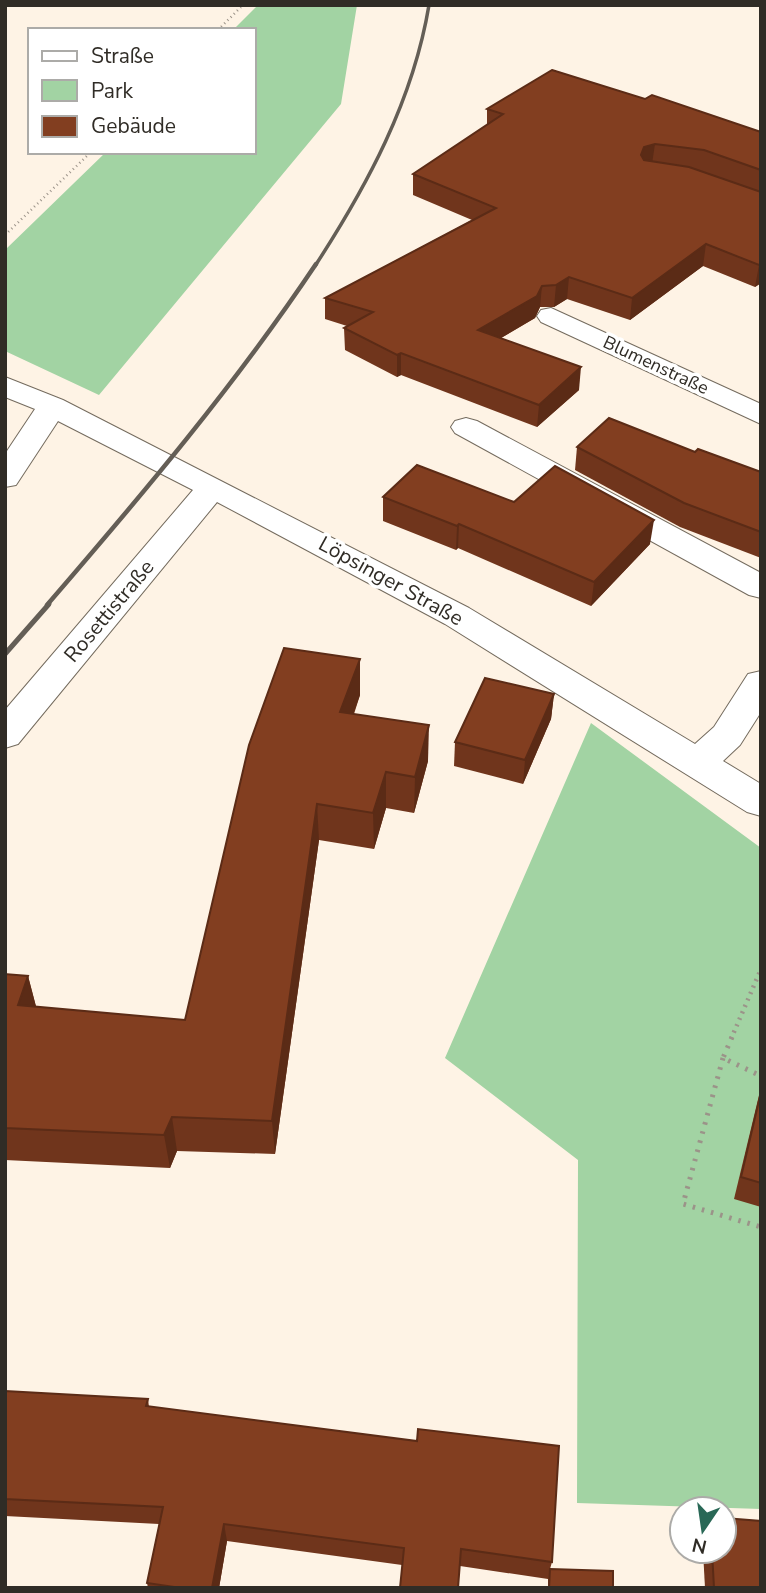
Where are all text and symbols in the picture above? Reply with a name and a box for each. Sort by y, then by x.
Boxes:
legend [28,28,256,154]
text: Straße [91,42,154,70]
text: Park [91,77,133,105]
text: Gebäude [91,112,176,140]
street label: Blumenstraße [599,330,713,400]
street label: Löpsinger Straße [314,530,468,632]
street label: Rosettistraße [58,554,160,668]
north arrow [668,1495,738,1565]
text: N [690,1531,709,1560]

